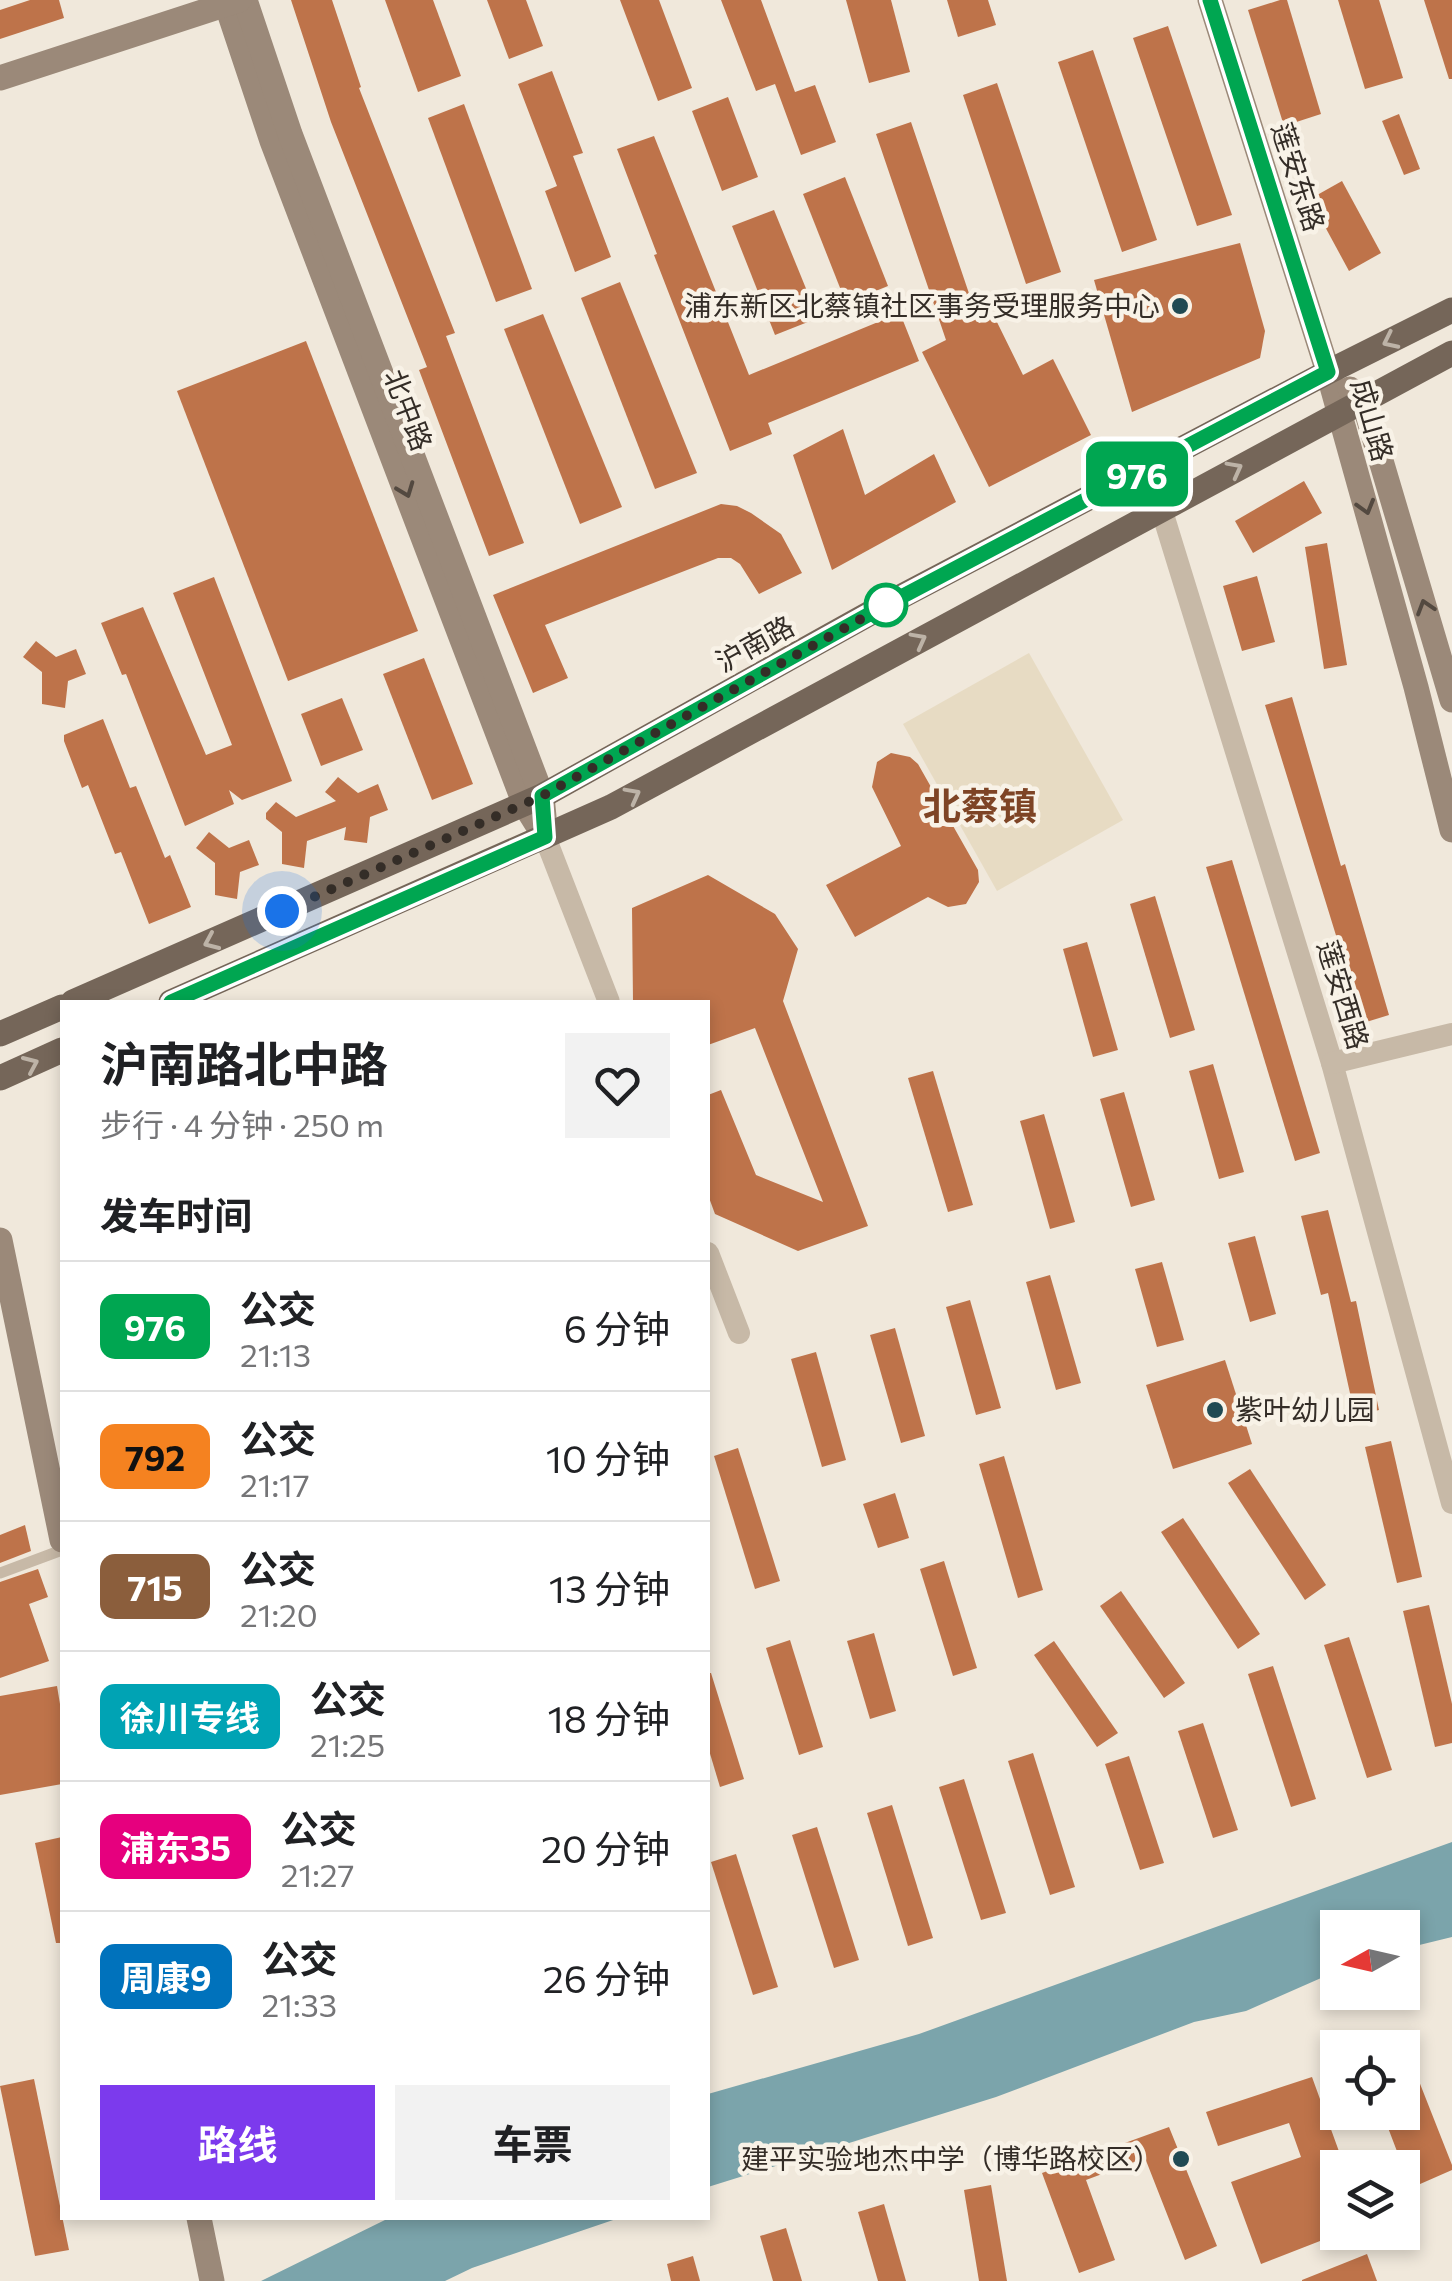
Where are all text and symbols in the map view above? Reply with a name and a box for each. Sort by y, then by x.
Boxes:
street label: 莲安东路 [1265,118,1332,235]
place label: 浦东新区北蔡镇社区事务受理服务中心 [684,288,1160,322]
marker: 浦东新区北蔡镇社区事务受理服务中心 [1169,295,1191,317]
one-way arrow [1382,329,1400,349]
street label: 北中路 [378,364,440,455]
street label: 成山路 [1345,375,1401,465]
line badge: 976 [1080,442,1194,506]
text: 976 [1106,453,1168,496]
one-way arrow [1225,461,1243,481]
one-way arrow [394,480,415,497]
one-way arrow [1354,498,1375,515]
unlabelled marker [865,584,907,626]
one-way arrow [1416,599,1437,616]
street label: 沪南路 [710,608,799,678]
one-way arrow [908,633,926,652]
district label: 北蔡镇 [923,781,1037,828]
one-way arrow [622,787,640,807]
your location [257,886,307,936]
one-way arrow [203,930,221,950]
street label: 莲安西路 [1311,936,1377,1053]
text: 沪南路北中路 [100,1033,388,1092]
button: heart [565,1033,670,1138]
one-way arrow [21,1056,39,1076]
text: 步行 · 4 分钟 · 250 m [100,1104,384,1144]
text: 发车时间 [100,1191,252,1238]
text: 公交 [240,1284,316,1331]
text: 6 分钟 [564,1304,670,1351]
text: 976 [124,1305,186,1348]
text: 21:13 [240,1334,311,1374]
place label: 紫叶幼儿园 [1235,1392,1375,1426]
marker: 紫叶幼儿园 [1204,1399,1226,1421]
text: 公交 [240,1414,316,1461]
text: 10 分钟 [546,1434,670,1481]
text: 792 [125,1435,185,1478]
text: 21:17 [240,1464,310,1504]
text: 公交 [240,1544,316,1591]
text: 13 分钟 [549,1564,670,1611]
text: 715 [127,1565,183,1608]
text: 21:20 [240,1594,318,1634]
text: 公交 [310,1674,386,1721]
text: 18 分钟 [547,1694,670,1741]
text: 徐川专线 [120,1695,260,1738]
text: 21:25 [310,1724,385,1764]
text: 公交 [281,1804,357,1851]
text: 20 分钟 [541,1824,670,1871]
text: 浦东35 [120,1825,231,1868]
text: 21:27 [281,1854,354,1894]
north arrow [1320,1910,1420,2010]
map controls [1320,1910,1420,2250]
text: 公交 [262,1934,338,1981]
text: 26 分钟 [543,1954,670,2001]
text: 周康9 [120,1955,212,1998]
text: 21:33 [262,1984,337,2024]
button: locate [1320,2030,1420,2130]
button: 路线 [100,2085,375,2200]
button: 车票 [395,2085,670,2200]
place label: 建平实验地杰中学（博华路校区） [741,2141,1161,2175]
marker: 建平实验地杰中学（博华路校区） [1170,2148,1192,2170]
button: layers [1320,2150,1420,2250]

